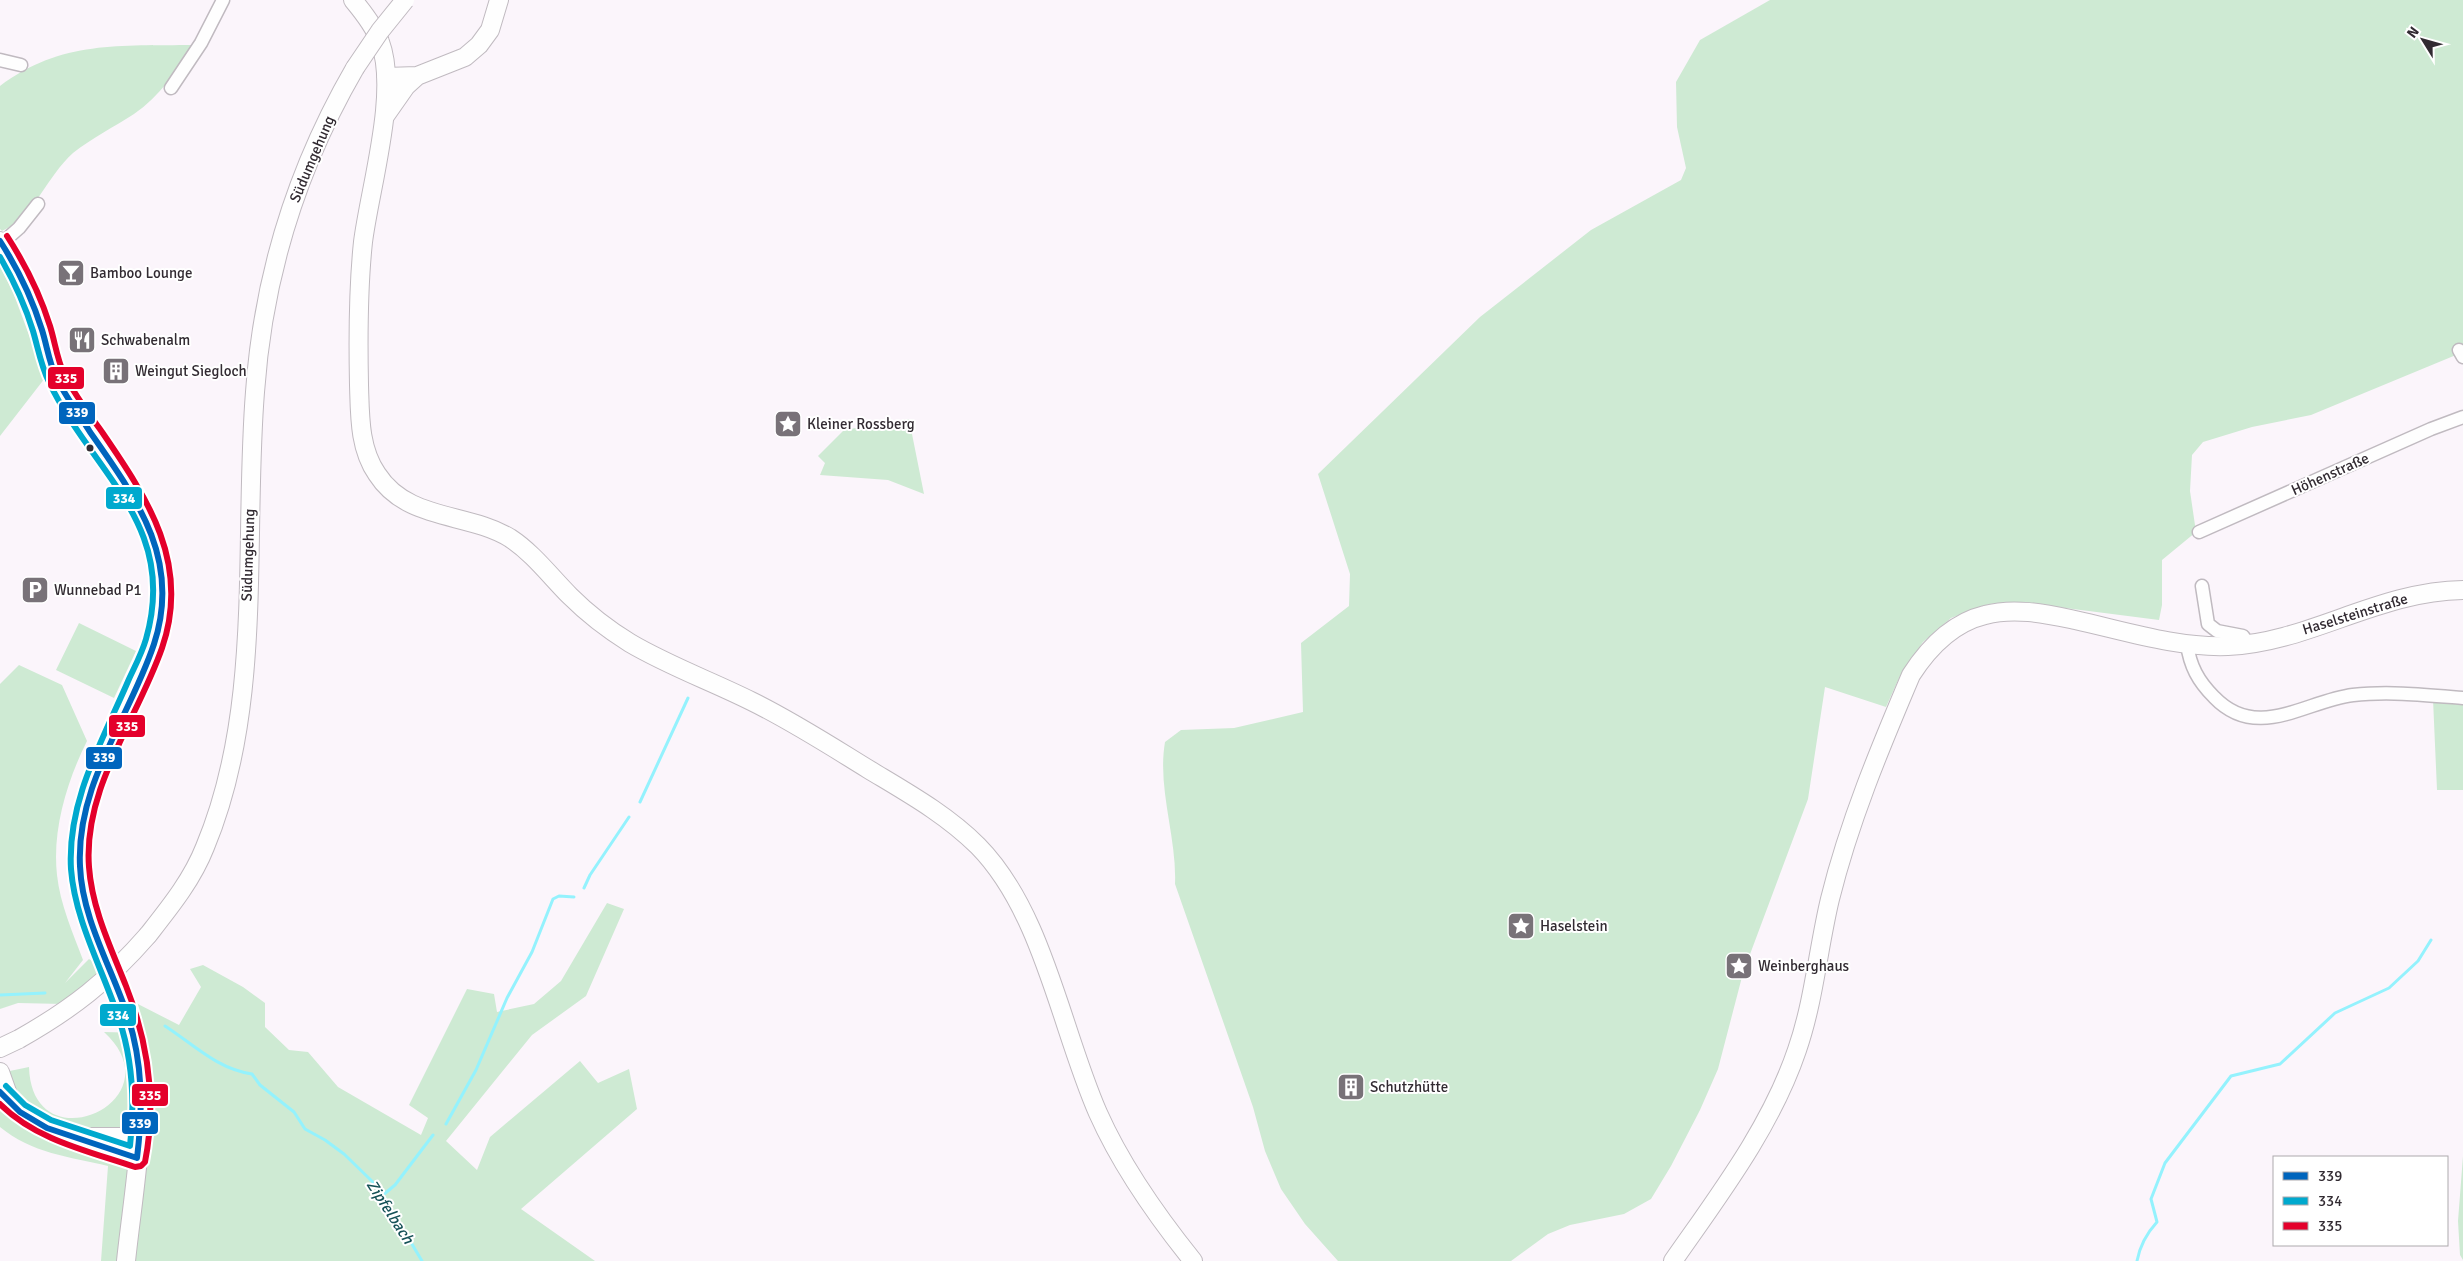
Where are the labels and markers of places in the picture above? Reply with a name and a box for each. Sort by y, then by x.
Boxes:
bar icon: Bamboo Lounge [56,258,86,288]
place label: Bamboo Lounge [90,264,193,282]
restaurant icon: Schwabenalm [67,325,97,355]
place label: Schwabenalm [101,331,190,349]
building icon: Weingut Siegloch [101,356,131,386]
place label: Weingut Siegloch [135,362,247,380]
place icon: Kleiner Rossberg [773,409,803,439]
place label: Kleiner Rossberg [807,415,915,433]
unlabelled marker [85,443,95,453]
parking icon: Wunnebad P1 [20,575,50,605]
place label: Wunnebad P1 [54,581,142,599]
place icon: Haselstein [1506,911,1536,941]
place label: Haselstein [1540,917,1608,935]
place icon: Weinberghaus [1724,951,1754,981]
place label: Weinberghaus [1758,957,1850,975]
building icon: Schutzhütte [1336,1072,1366,1102]
place label: Schutzhütte [1370,1078,1448,1096]

